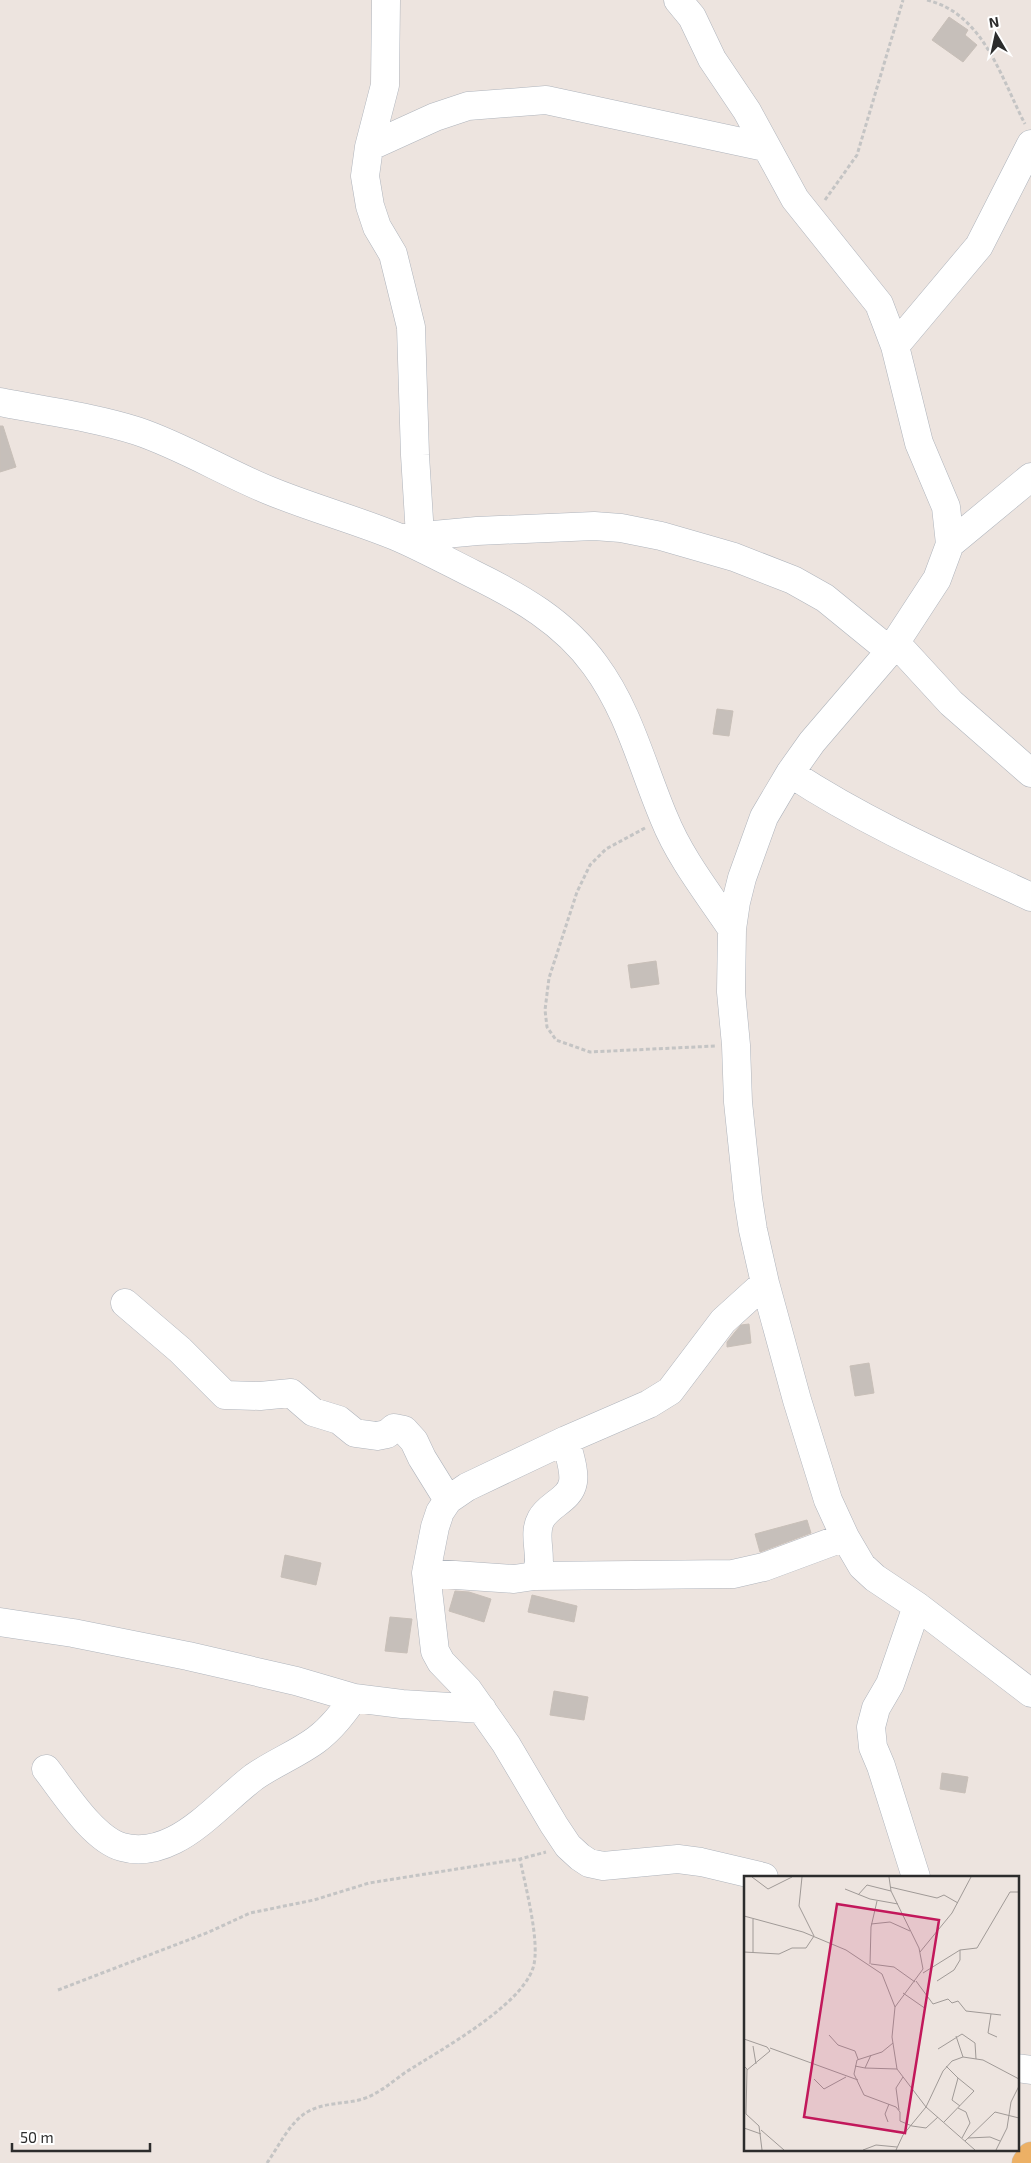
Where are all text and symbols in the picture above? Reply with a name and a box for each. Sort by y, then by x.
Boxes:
north arrow [971,10,1021,60]
text: N [988,12,1000,31]
inset map [744,1876,1018,2150]
scale bar [12,2120,150,2152]
text: 50 m [20,2128,54,2146]

